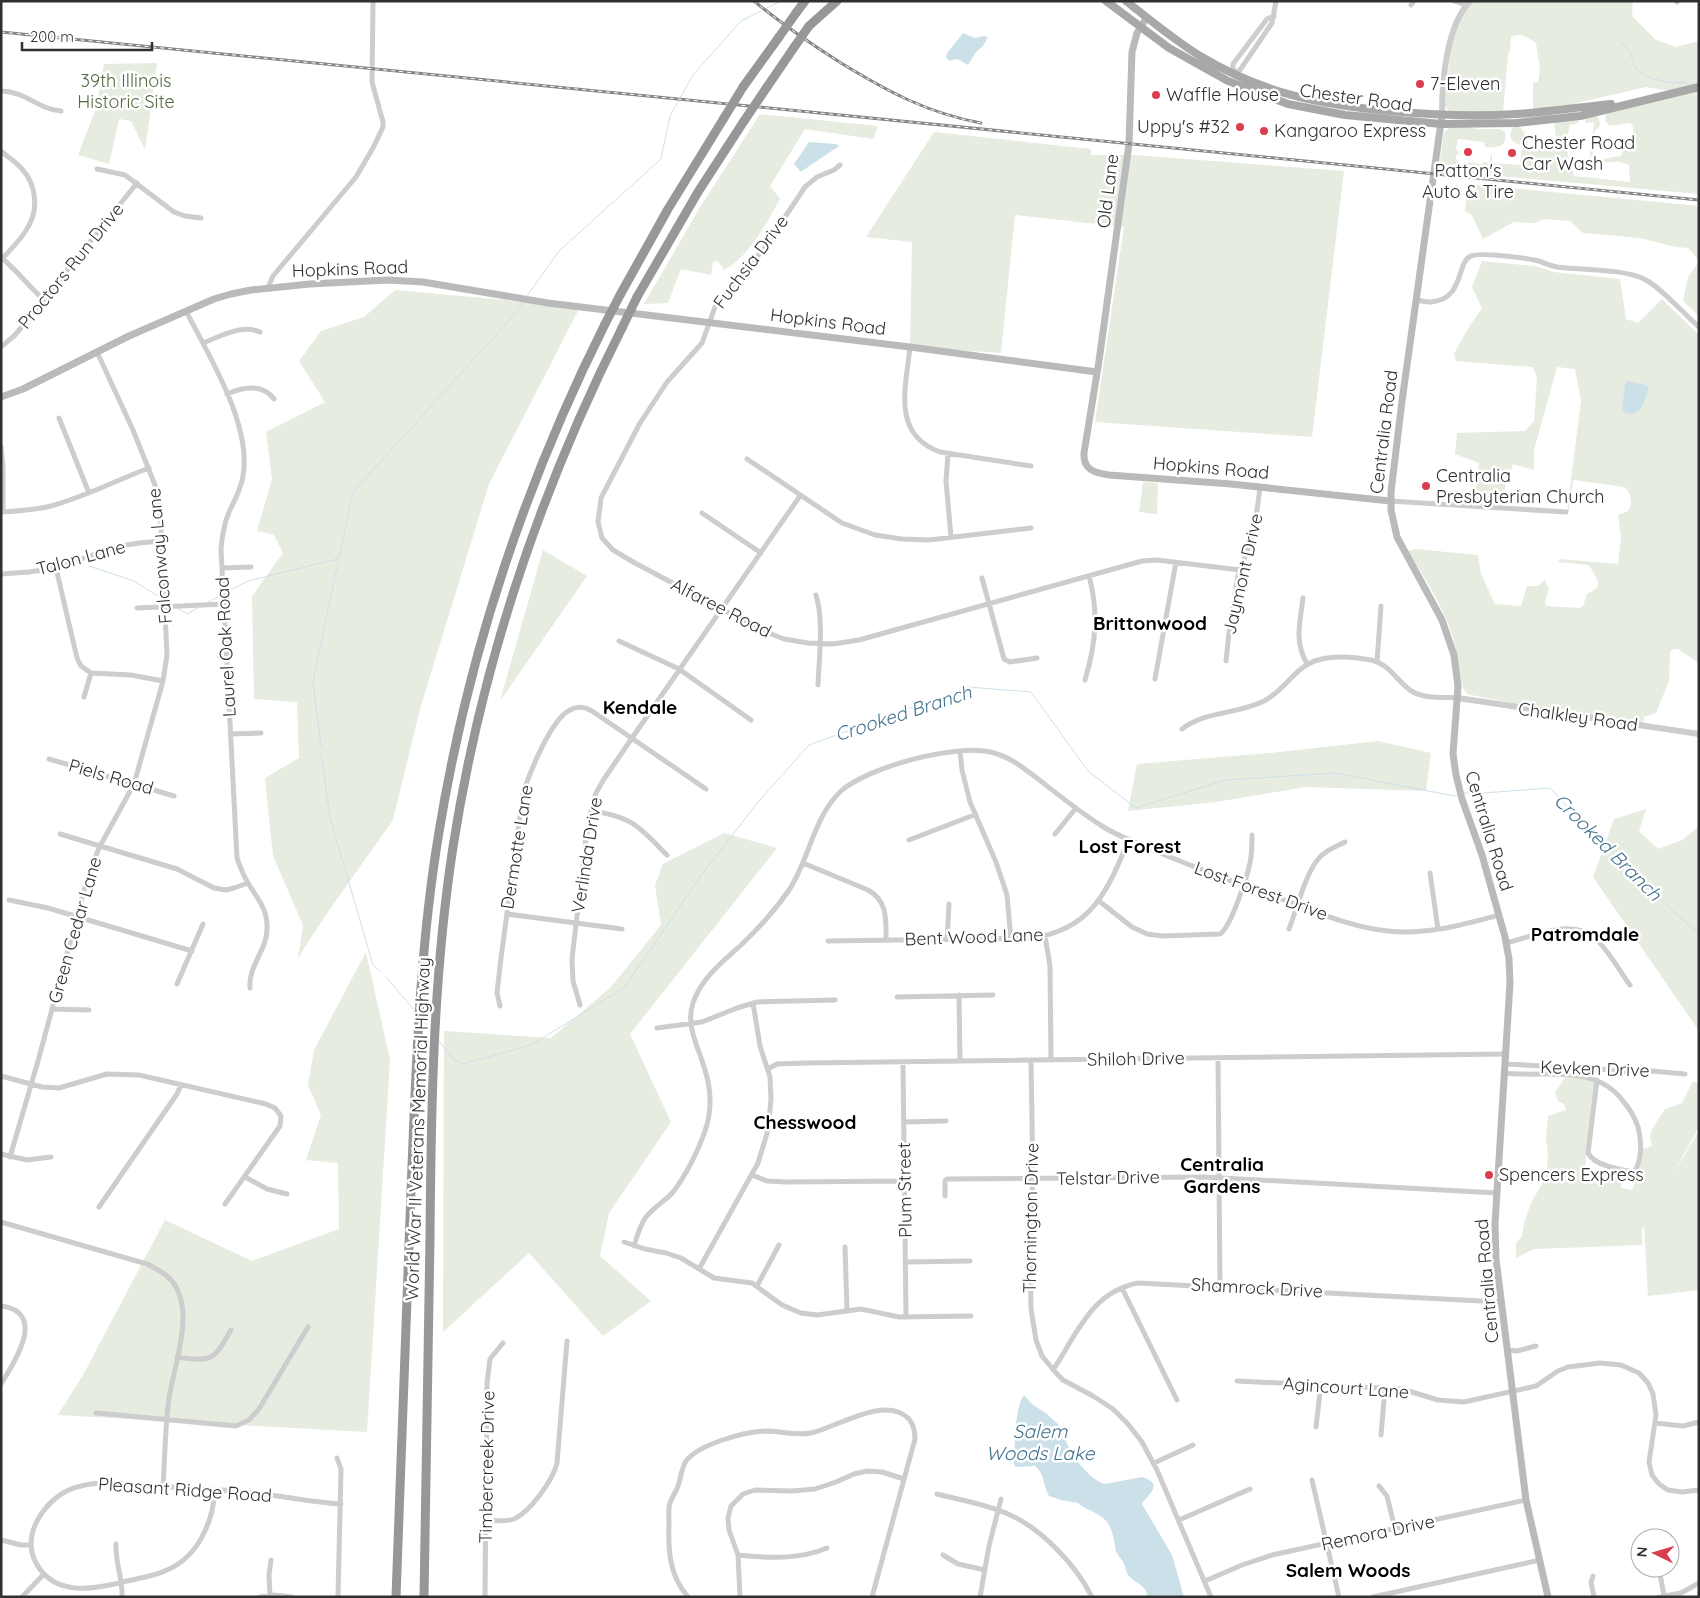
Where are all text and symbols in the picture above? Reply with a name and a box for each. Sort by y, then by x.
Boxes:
scale bar [22,20,152,52]
text: 200 m [30,27,74,46]
park label: 39th Illinois Historic Site [77,69,175,113]
place label: 7-Eleven [1430,72,1501,95]
street label: Chester Road [1298,78,1414,117]
marker: 7-Eleven [1414,78,1426,90]
place label: Waffle House [1166,83,1279,106]
marker: Waffle House [1150,89,1162,101]
place label: Uppy's #32 [1137,115,1230,138]
place label: Kangaroo Express [1274,119,1426,142]
marker: Uppy's #32 [1234,121,1246,133]
marker: Kangaroo Express [1258,125,1270,137]
place label: Chester Road Car Wash [1522,131,1635,175]
marker: Patton's Auto & Tire [1462,146,1474,158]
marker: Chester Road Car Wash [1506,147,1518,159]
street label: Old Lane [1092,152,1123,229]
place label: Patton's Auto & Tire [1422,159,1514,203]
street label: Proctors Run Drive [13,198,128,333]
street label: Fuchsia Drive [708,210,793,313]
street label: Hopkins Road [291,255,409,282]
street label: Hopkins Road [769,303,887,340]
street label: Centralia Road [1365,369,1403,495]
street label: Hopkins Road [1152,451,1270,484]
place label: Centralia Presbyterian Church [1436,464,1605,508]
marker: Centralia Presbyterian Church [1420,480,1432,492]
street label: Falconway Lane [142,487,177,625]
street label: Jaymont Drive [1217,511,1268,637]
street label: Talon Lane [34,535,128,580]
street label: Alfaree Road [667,572,775,643]
street label: Laurel Oak Road [210,576,241,718]
district label: Brittonwood [1093,611,1207,635]
water label: Crooked Branch [832,679,975,746]
district label: Kendale [603,695,677,719]
street label: Chalkley Road [1517,697,1639,736]
street label: Piels Road [66,753,156,800]
street label: Centralia Road [1460,768,1519,894]
street label: Dermotte Lane [495,783,538,911]
water label: Crooked Branch [1549,788,1668,907]
street label: Verlinda Drive [566,795,607,915]
district label: Lost Forest [1079,834,1182,858]
street label: Green Cedar Lane [43,854,106,1006]
street label: Lost Forest Drive [1191,856,1331,925]
district label: Patromdale [1531,922,1639,946]
street label: Bent Wood Lane [904,923,1044,950]
street label: World War II Veterans Memorial Highway [400,957,435,1301]
street label: Shiloh Drive [1087,1046,1185,1071]
street label: Kevken Drive [1540,1055,1650,1082]
district label: Chesswood [754,1110,856,1134]
street label: Plum Street [892,1142,917,1238]
street label: Thornington Drive [1018,1143,1043,1293]
district label: Centralia Gardens [1180,1152,1264,1198]
place label: Spencers Express [1499,1163,1644,1186]
street label: Telstar Drive [1056,1165,1160,1190]
marker: Spencers Express [1483,1169,1495,1181]
street label: Centralia Road [1470,1218,1503,1344]
street label: Shamrock Drive [1190,1273,1324,1302]
street label: Agincourt Lane [1282,1372,1410,1403]
street label: Timbercreek Drive [474,1390,499,1544]
water label: Salem Woods Lake [986,1419,1096,1465]
street label: Pleasant Ridge Road [97,1472,273,1507]
street label: Remora Drive [1319,1509,1437,1556]
north arrow [1630,1528,1680,1578]
text: N [1633,1546,1651,1558]
district label: Salem Woods [1286,1558,1410,1582]

